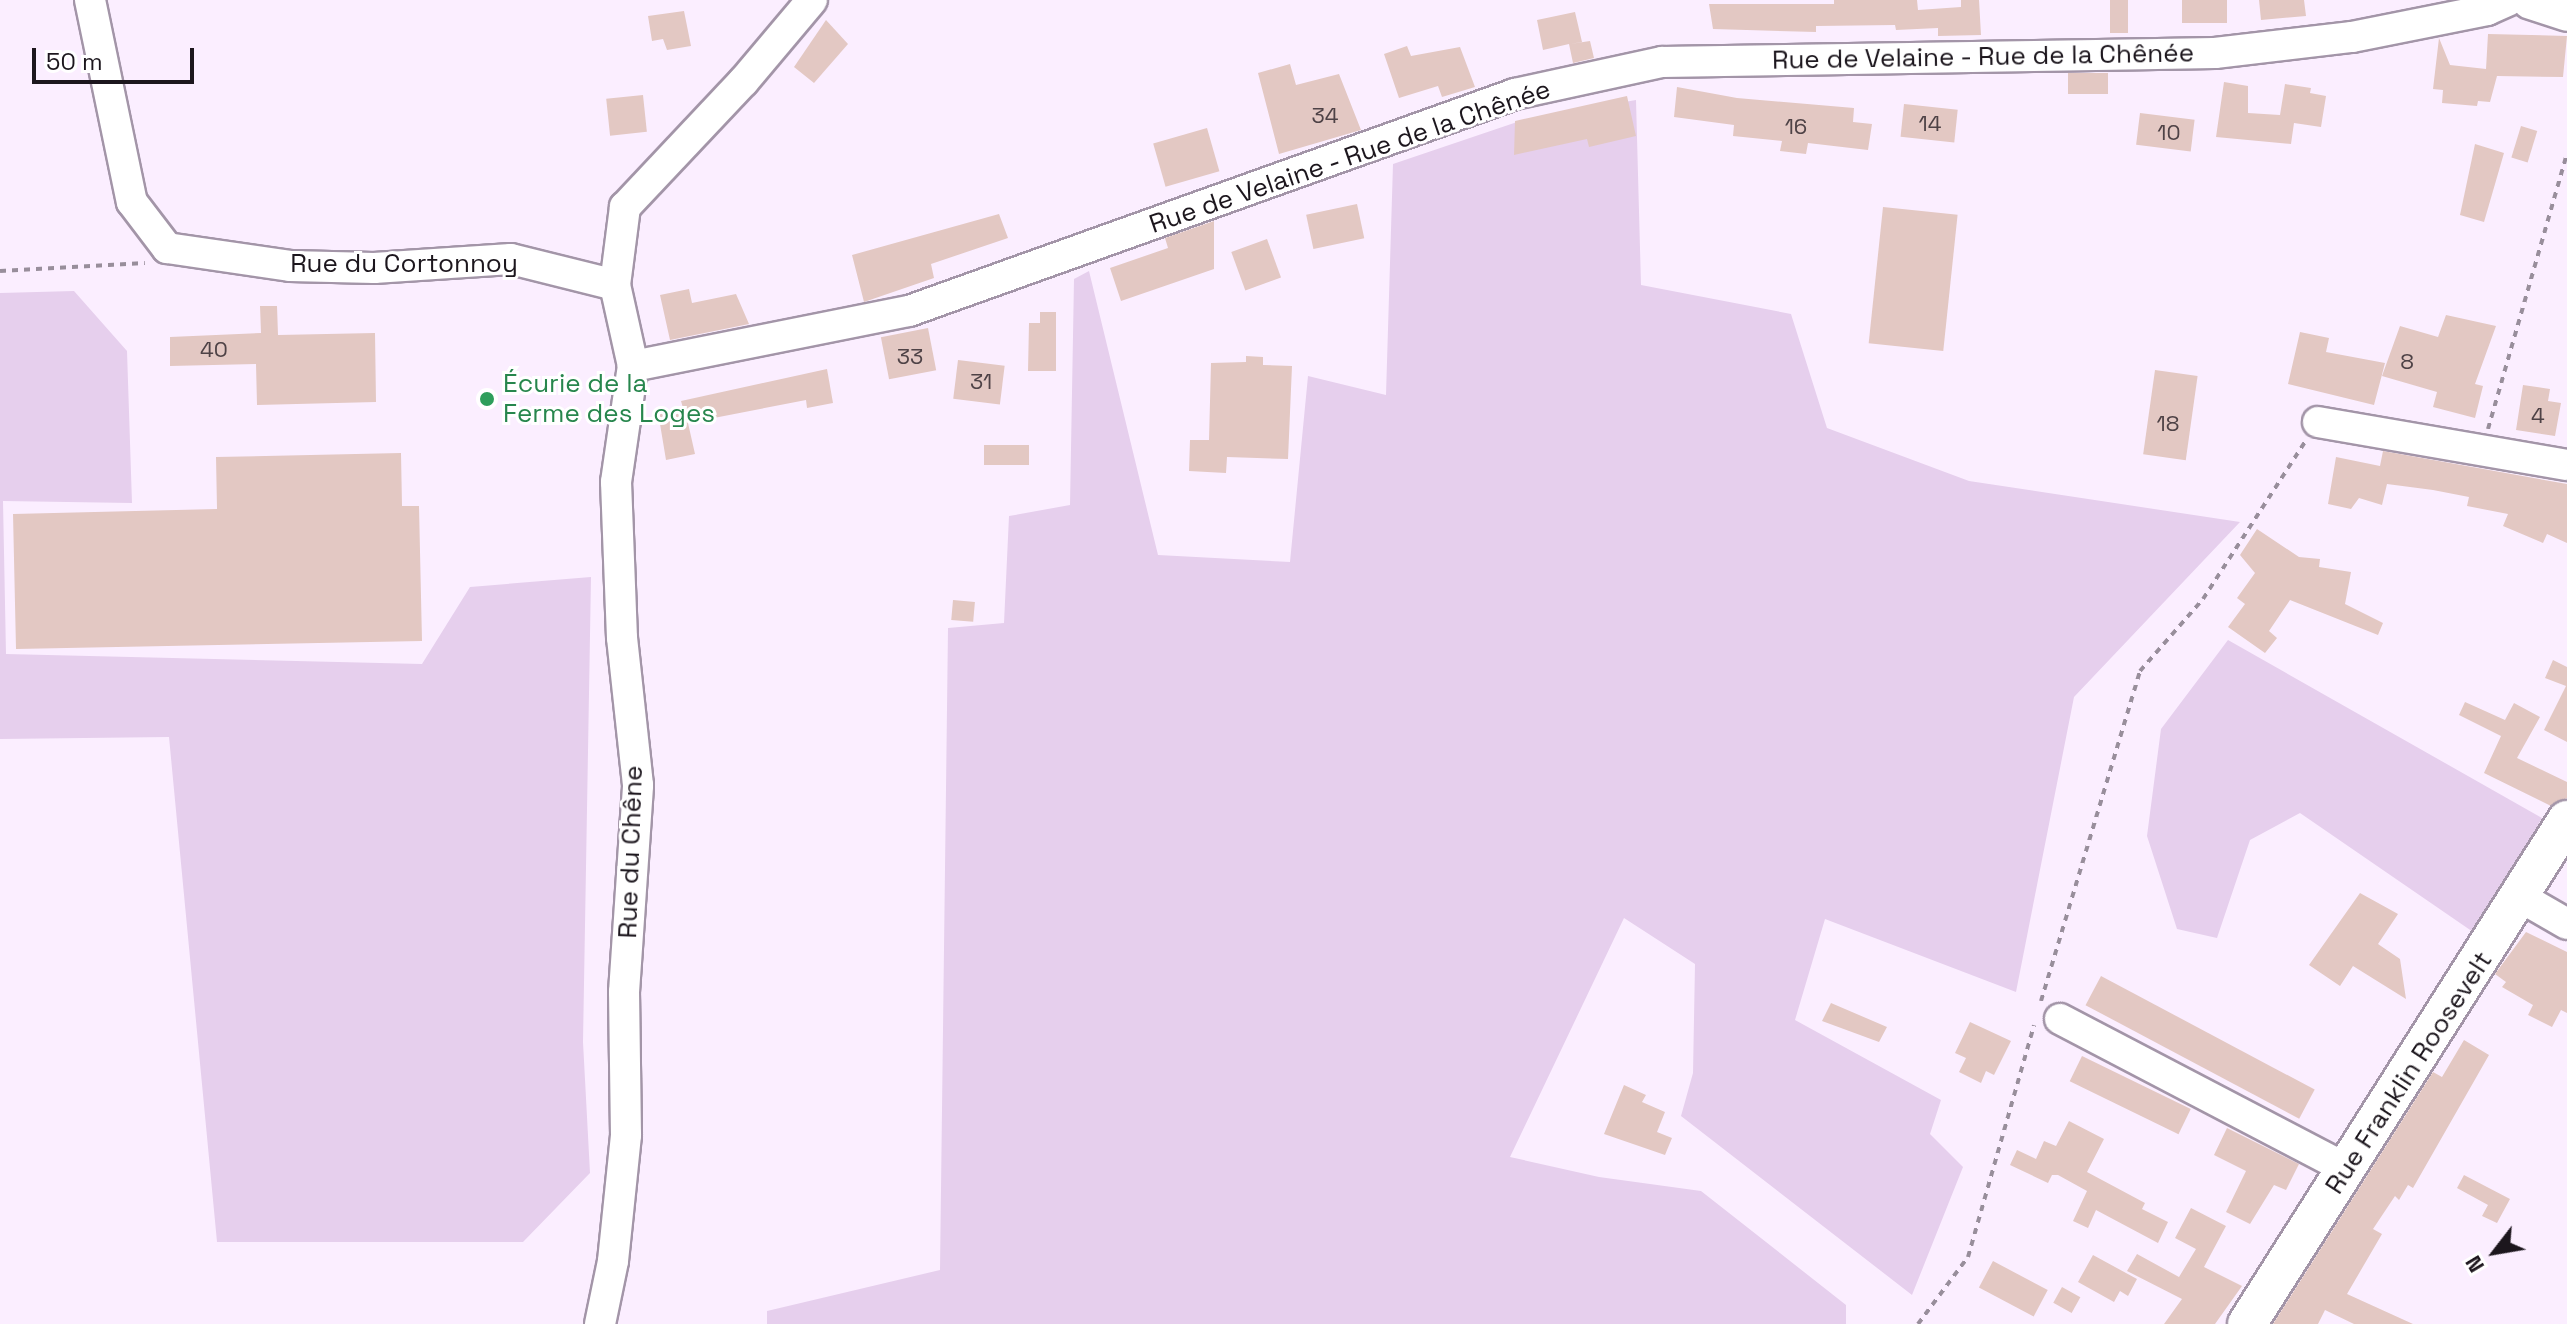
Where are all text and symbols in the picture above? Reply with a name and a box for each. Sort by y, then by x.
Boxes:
scale bar [36,32,198,82]
street label: Rue de Velaine - Rue de la Chênée [1771,38,2195,76]
text: 50 m [46,46,103,77]
street label: Rue de Velaine - Rue de la Chênée [1145,73,1555,241]
house number: 34 [1311,103,1339,129]
house number: 14 [1919,111,1941,137]
house number: 16 [1785,114,1807,140]
house number: 10 [2157,120,2181,146]
street label: Rue du Cortonnoy [290,248,518,280]
house number: 40 [200,337,228,363]
house number: 33 [897,344,923,370]
house number: 8 [2400,349,2414,375]
place label: Écurie de la Ferme des Loges [503,368,715,430]
house number: 31 [970,369,992,395]
marker: Écurie de la Ferme des Loges [478,390,496,408]
house number: 4 [2531,403,2545,429]
house number: 18 [2157,411,2179,437]
street label: Rue du Chêne [612,765,650,939]
street label: Rue Franklin Roosevelt [2319,946,2499,1200]
north arrow [2455,1212,2535,1292]
text: N [2459,1251,2490,1278]

